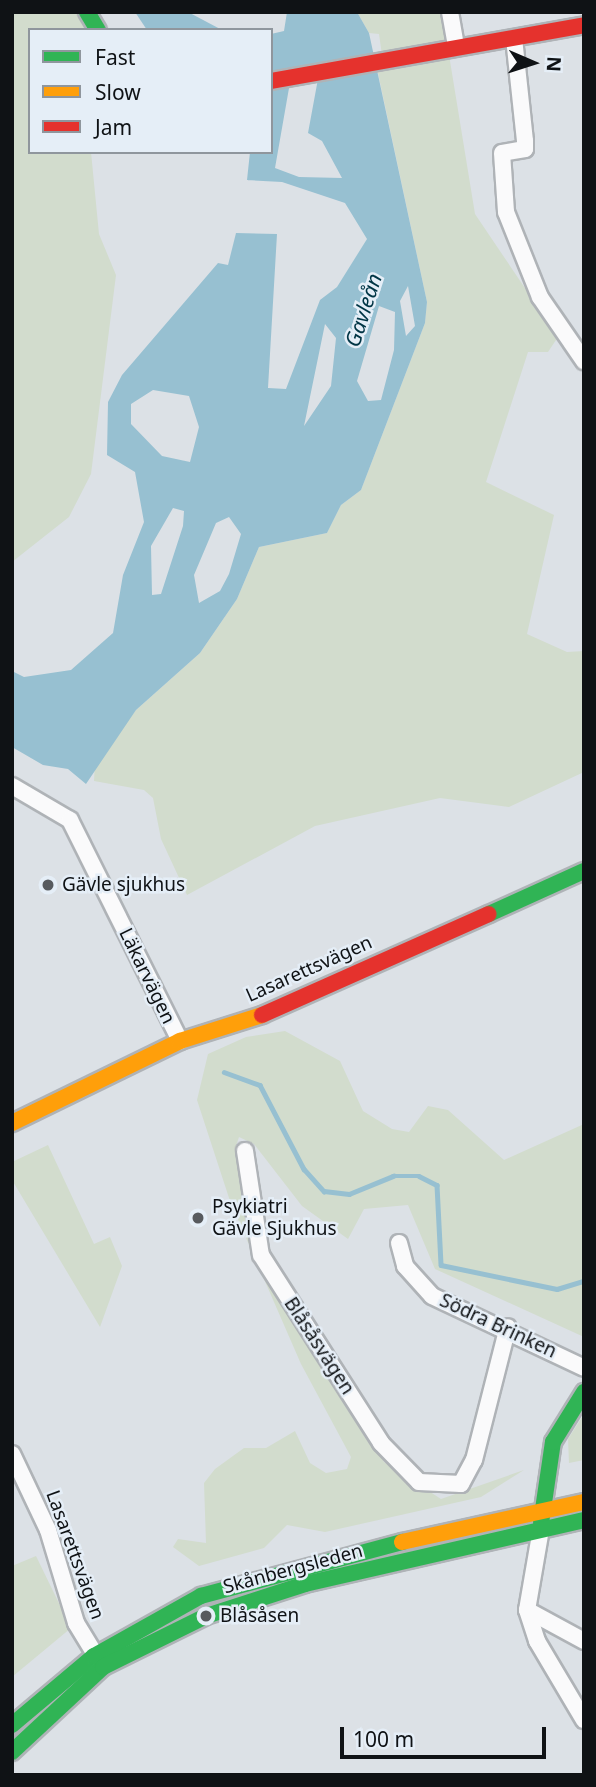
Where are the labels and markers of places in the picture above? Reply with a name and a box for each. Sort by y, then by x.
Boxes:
place label: Gävle sjukhus [62,874,185,896]
marker: Gävle sjukhus [40,877,56,893]
place label: Psykiatri Gävle Sjukhus [212,1196,337,1240]
marker: Psykiatri Gävle Sjukhus [190,1210,206,1226]
place label: Blåsåsen [220,1605,299,1627]
marker: Blåsåsen [198,1608,214,1624]

